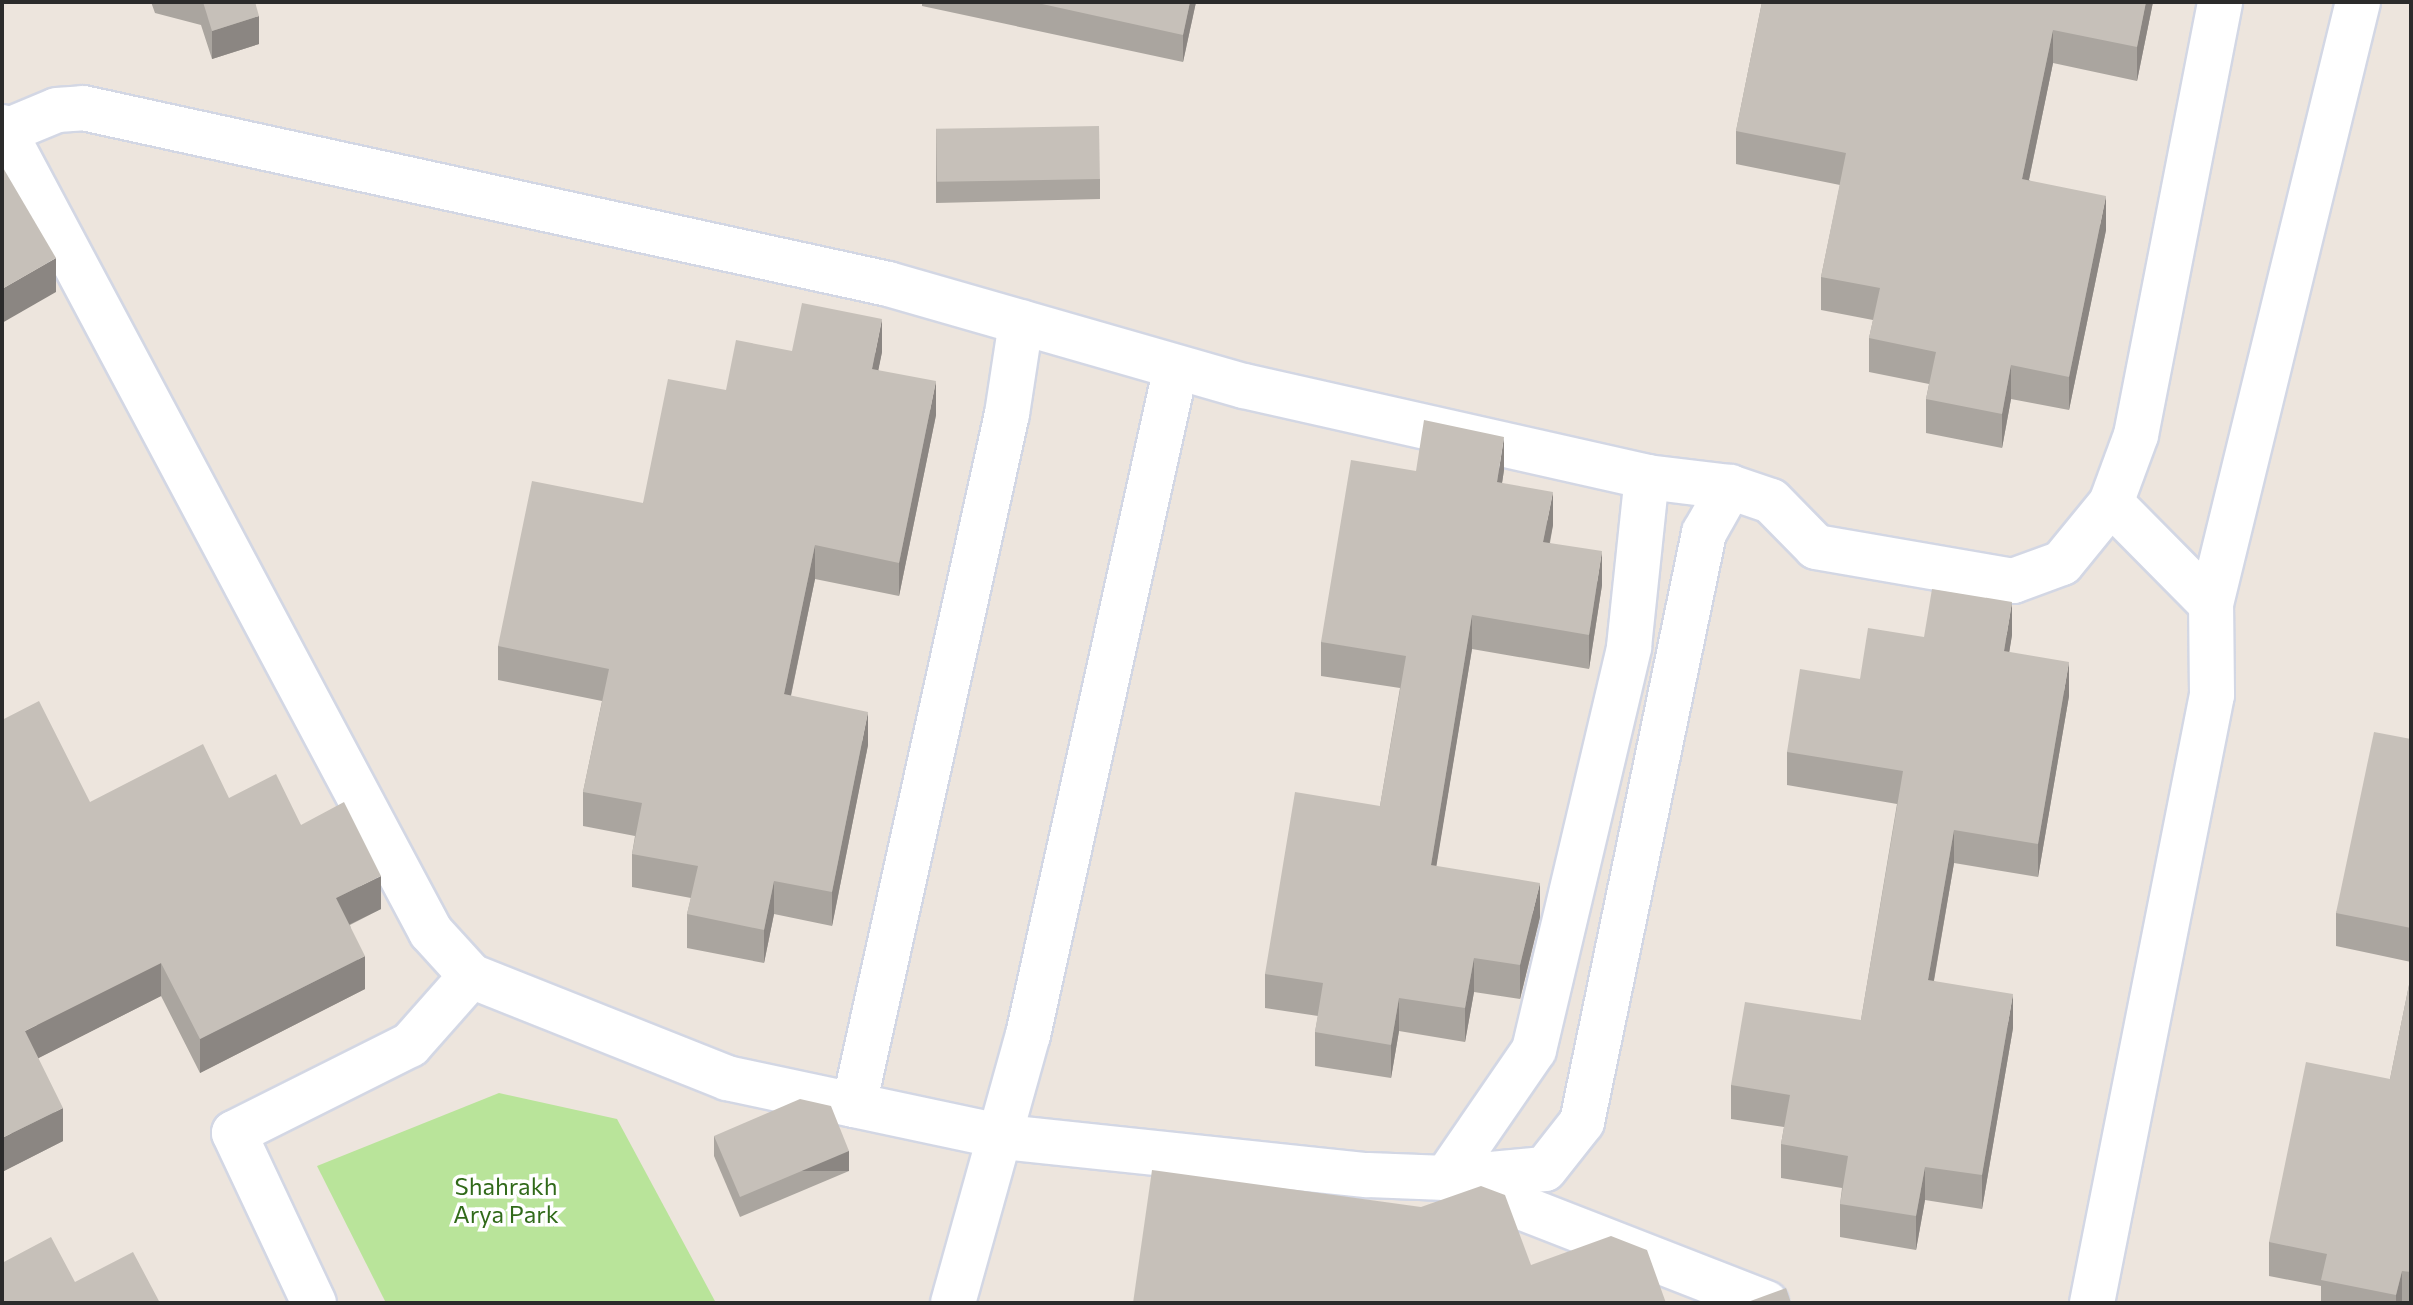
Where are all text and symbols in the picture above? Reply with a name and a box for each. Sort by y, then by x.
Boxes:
park label: Shahrakh Arya Park [453,1172,559,1228]

